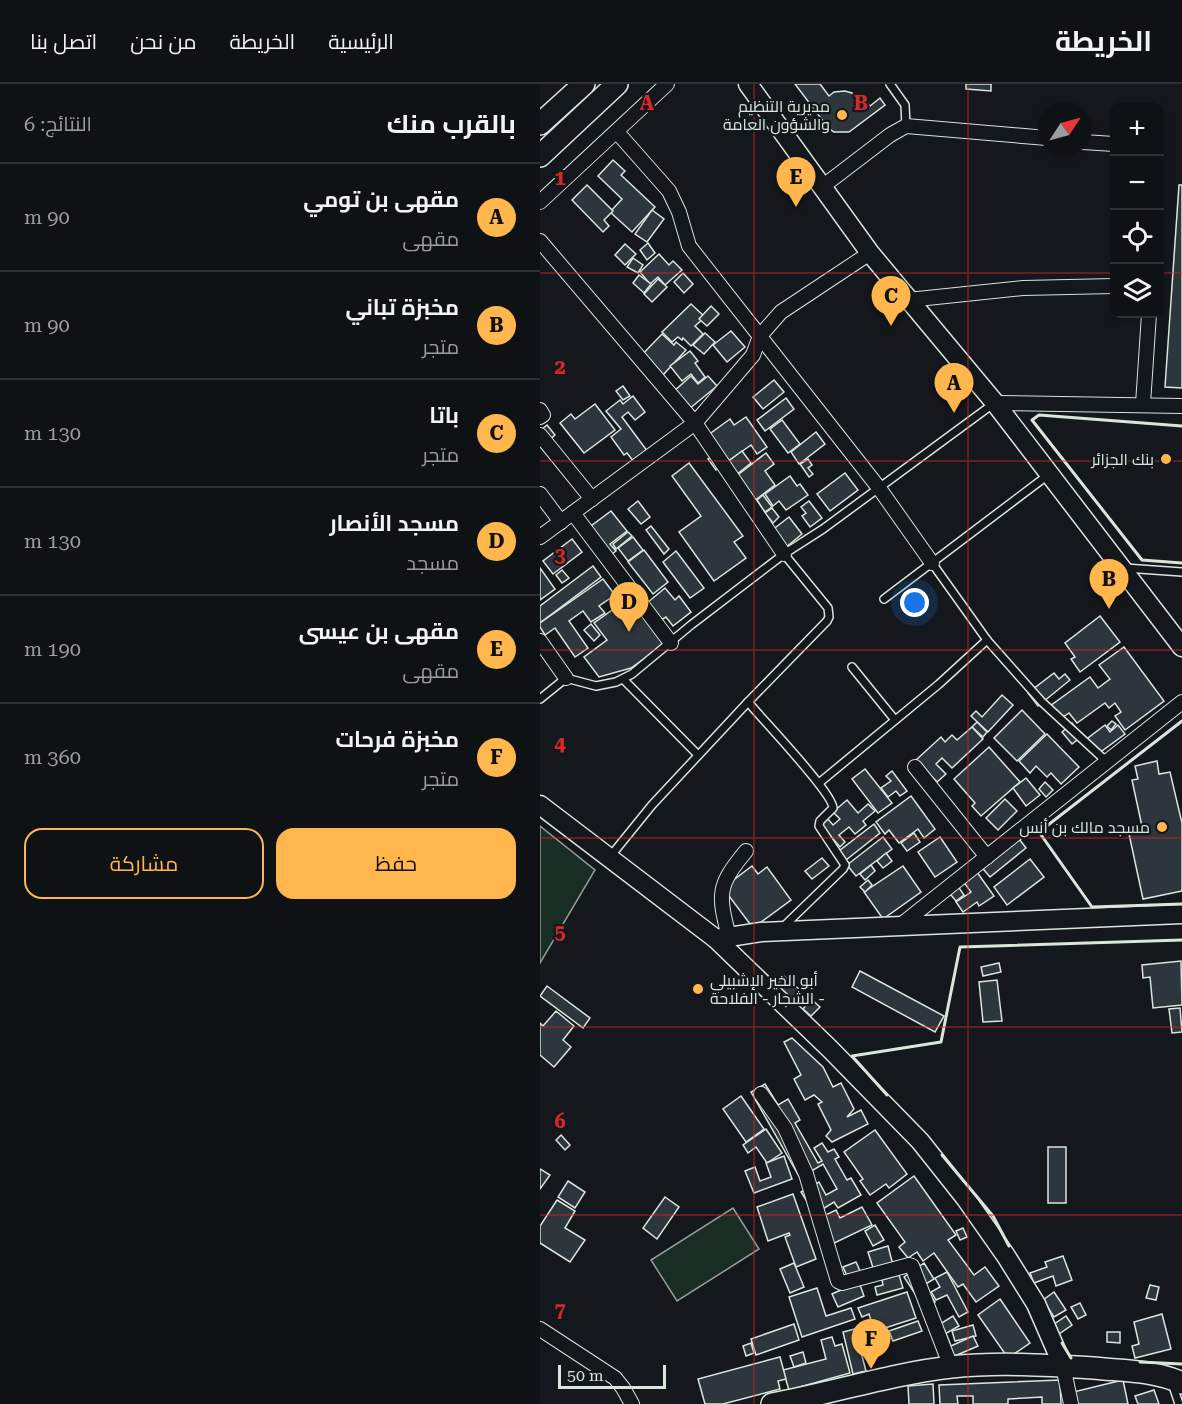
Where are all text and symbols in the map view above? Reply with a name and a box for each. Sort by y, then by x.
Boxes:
text: الخريطة [1055,25,1152,58]
text: اتصل بنا [30,30,97,54]
text: من نحن [130,30,197,54]
text: الخريطة [230,30,295,54]
text: الرئيسية [328,30,394,54]
text: A [640,91,655,115]
text: B [854,91,868,115]
place label: مديرية التنظيم والشؤون العامة [723,97,830,135]
north arrow [1038,102,1092,156]
map controls [1110,102,1164,318]
button: + [1110,102,1164,156]
marker: مديرية التنظيم والشؤون العامة [835,108,849,122]
text: بالقرب منك [387,109,516,139]
text: النتائج: 6 [24,112,92,136]
button: − [1110,156,1164,210]
pin: E [776,158,816,207]
text: 1 [554,166,566,190]
text: مقهى بن تومي [303,187,459,212]
text: 90 m [24,205,70,229]
text: A [489,205,504,229]
button: locate [1110,210,1164,264]
text: مقهى [403,227,459,251]
button: layers [1110,264,1164,318]
pin: C [872,276,910,326]
text: مخبزة تباني [345,295,459,320]
text: 90 m [24,313,70,337]
text: B [489,313,504,337]
text: متجر [422,335,459,359]
text: 2 [554,355,566,379]
pin: A [934,364,974,413]
text: باتا [429,403,459,428]
text: 130 m [24,421,81,445]
text: C [490,421,504,445]
text: متجر [422,443,459,467]
place label: بنك الجزائر [1090,450,1154,469]
marker: بنك الجزائر [1159,452,1173,466]
text: مسجد الأنصار [329,511,459,536]
text: 130 m [24,529,81,553]
text: D [488,529,505,553]
text: 3 [554,543,566,567]
text: مسجد [406,551,459,575]
pin: B [1090,560,1128,609]
pin: D [610,582,649,632]
your location [900,588,929,617]
text: مقهى بن عيسى [299,619,459,644]
text: 190 m [24,637,81,661]
text: E [490,637,503,661]
text: مقهى [403,659,459,683]
text: مخبزة فرحات [335,727,459,752]
text: 4 [554,732,566,756]
text: 360 m [24,745,81,769]
text: F [490,745,503,769]
text: متجر [422,767,459,791]
place label: مسجد مالك بن أنس [1019,818,1150,838]
marker: مسجد مالك بن أنس [1155,820,1169,834]
button: مشاركة [24,828,264,899]
button: حفظ [276,828,516,899]
text: 5 [554,920,566,944]
place label: أبو الخير الإشبيلي الشجار - الفلاحة - [710,971,825,1008]
marker: أبو الخير الإشبيلي الشجار - الفلاحة - [691,982,705,996]
text: 6 [554,1109,566,1133]
text: 7 [554,1298,566,1322]
pin: F [852,1320,890,1369]
scale bar [558,1362,666,1390]
text: 50 m [567,1366,604,1385]

